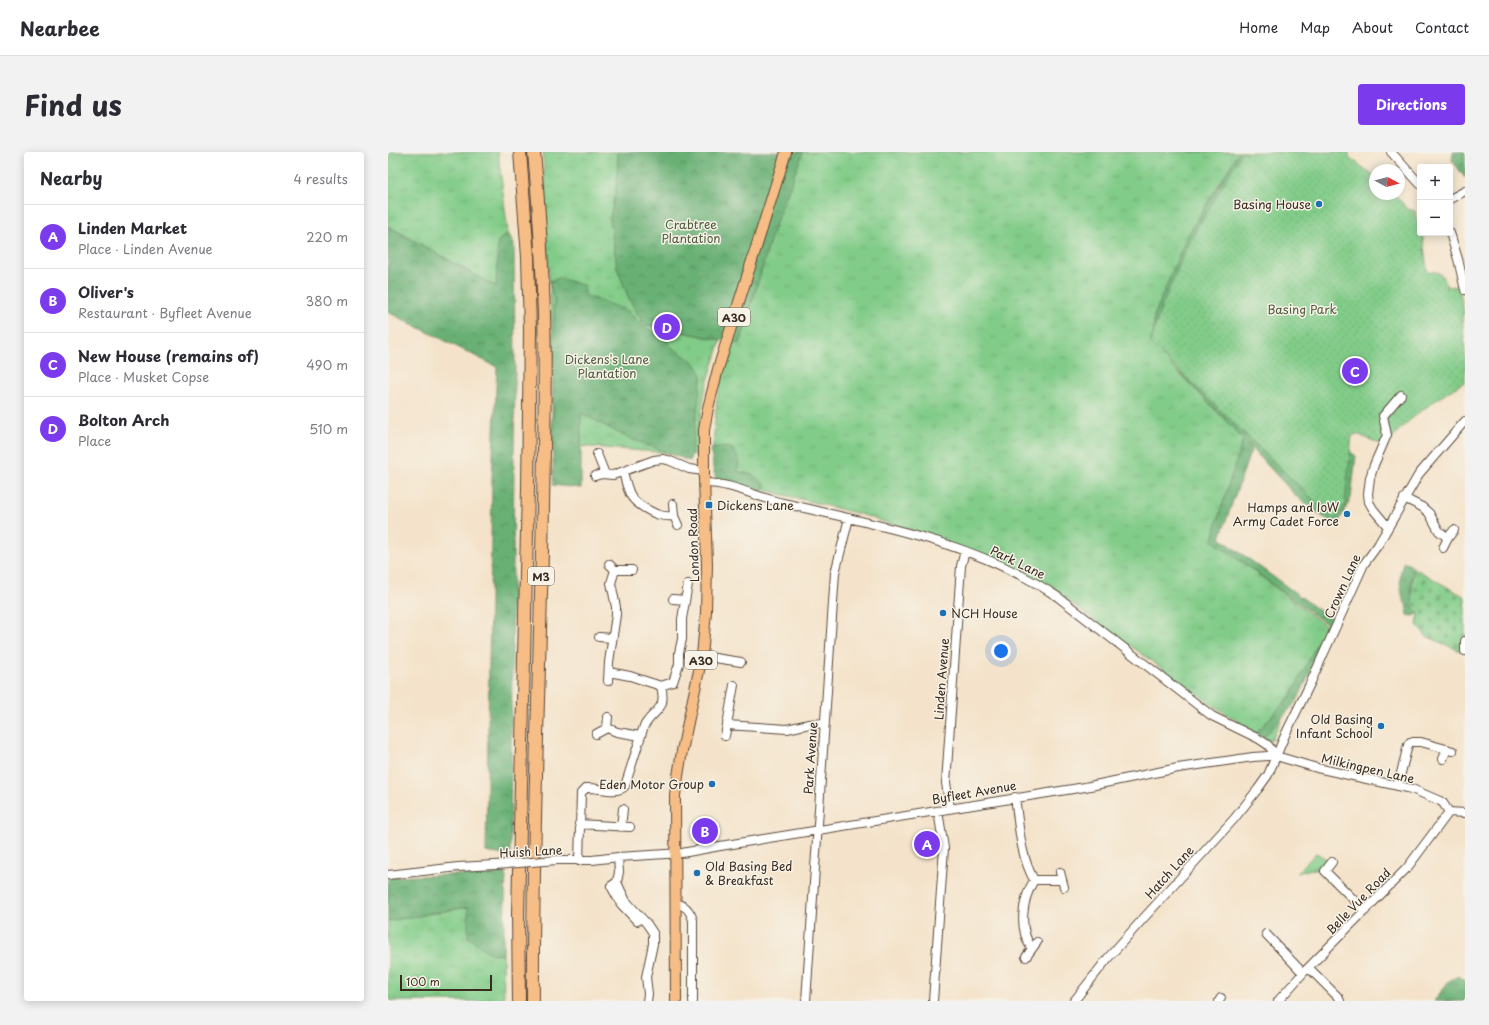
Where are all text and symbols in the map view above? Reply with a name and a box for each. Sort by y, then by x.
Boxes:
text: Nearbee [20,14,100,42]
text: Home [1239,17,1278,38]
text: Map [1300,17,1330,38]
text: About [1352,17,1393,38]
text: Contact [1415,17,1469,38]
text: Find us [24,83,122,126]
button: Directions [1358,84,1465,125]
north arrow [1369,164,1405,200]
map controls [1417,164,1453,236]
button: + [1417,164,1453,200]
text: Nearby [40,165,102,191]
text: 4 results [294,169,348,188]
place label: Basing House [1233,195,1311,213]
marker: Basing House [1314,199,1324,209]
button: − [1417,200,1453,236]
park label: Crabtree Plantation [661,215,721,247]
text: Linden Market [78,216,187,239]
text: A [48,227,58,246]
text: 220 m [306,227,348,246]
text: Place · Linden Avenue [78,239,213,258]
text: Oliver's [78,280,134,303]
text: B [49,291,57,310]
text: 380 m [305,291,348,310]
park label: Basing Park [1267,300,1337,318]
text: Restaurant · Byfleet Avenue [78,303,252,322]
road number: A30 [718,308,750,326]
pin: D [654,312,680,342]
text: New House (remains of) [78,344,259,367]
park label: Dickens's Lane Plantation [565,350,650,382]
text: C [48,355,58,374]
text: 490 m [306,355,348,374]
pin: C [1342,356,1368,386]
text: Place · Musket Copse [78,367,209,386]
text: Bolton Arch [78,408,170,431]
text: D [48,419,58,438]
text: 510 m [309,419,348,438]
text: Place [78,431,111,450]
place label: Dickens Lane [717,496,794,514]
place label: Hamps and IoW Army Cadet Force [1233,498,1340,530]
marker: Dickens Lane [704,500,714,510]
street label: London Road [683,508,703,582]
marker: Hamps and IoW Army Cadet Force [1342,509,1352,519]
street label: Park Lane [987,541,1049,583]
street label: Crown Lane [1319,551,1365,621]
road number: M3 [528,567,554,585]
place label: NCH House [951,604,1018,622]
marker: NCH House [938,608,948,618]
street label: Linden Avenue [929,637,953,721]
your location [991,641,1011,661]
road number: A30 [685,651,717,669]
place label: Old Basing Infant School [1296,710,1373,742]
street label: Park Avenue [798,721,822,795]
marker: Old Basing Infant School [1376,721,1386,731]
street label: Milkingpen Lane [1320,749,1417,788]
place label: Eden Motor Group [599,775,704,793]
street label: Byfleet Avenue [930,776,1018,808]
marker: Eden Motor Group [707,779,717,789]
pin: B [692,816,718,846]
pin: A [914,829,940,859]
street label: Huish Lane [499,840,563,862]
street label: Hatch Lane [1140,841,1198,903]
place label: Old Basing Bed & Breakfast [705,857,792,889]
street label: Belle Vue Road [1322,864,1394,938]
marker: Old Basing Bed & Breakfast [692,868,702,878]
scale bar [400,973,492,992]
text: 100 m [406,973,440,990]

